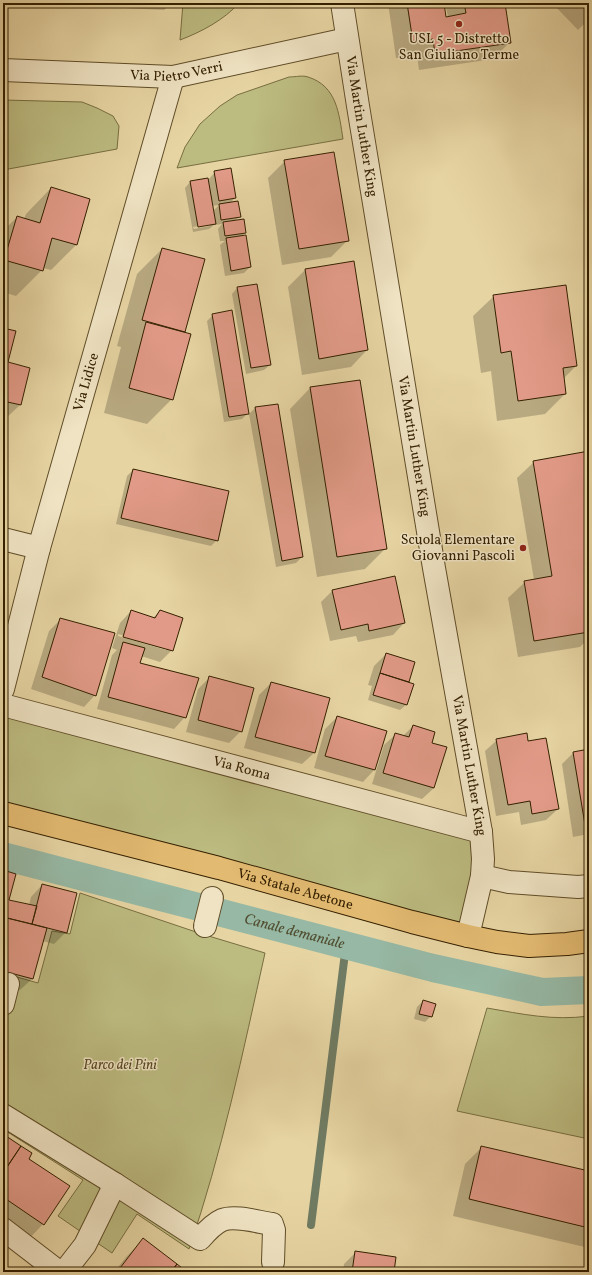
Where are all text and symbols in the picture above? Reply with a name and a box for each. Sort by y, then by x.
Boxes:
marker: USL 5 - Distretto San Giuliano Terme [454,19,464,29]
place label: USL 5 - Distretto San Giuliano Terme [399,30,520,65]
street label: Via Martin Luther King [341,55,382,198]
street label: Via Pietro Verri [130,57,224,86]
street label: Via Lidice [69,350,104,414]
street label: Via Martin Luther King [393,374,435,518]
place label: Scuola Elementare Giovanni Pascoli [401,531,515,566]
marker: Scuola Elementare Giovanni Pascoli [518,543,528,553]
street label: Via Martin Luther King [447,694,491,836]
street label: Via Roma [211,752,273,785]
street label: Via Statale Abetone [235,864,356,915]
water label: Canale demaniale [242,909,347,955]
park label: Parco dei Pini [83,1056,157,1075]

